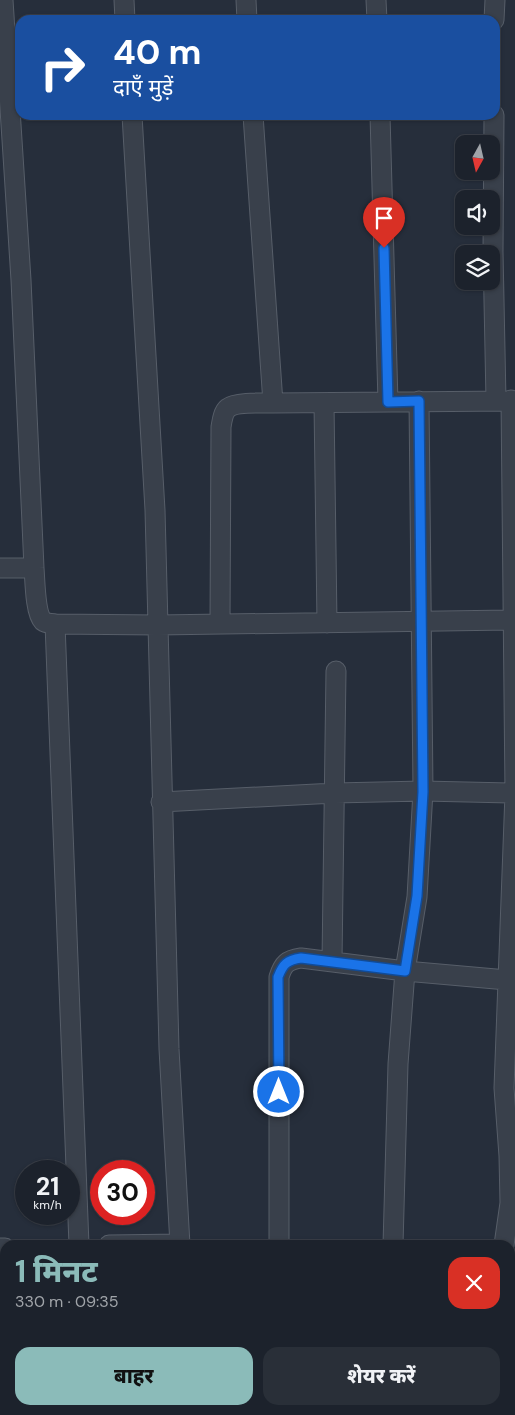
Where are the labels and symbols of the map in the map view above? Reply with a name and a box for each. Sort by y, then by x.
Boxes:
north arrow [455,135,500,180]
pin [363,197,405,248]
position arrow [252,1065,304,1117]
speed limit sign: 30 [90,1160,155,1225]

